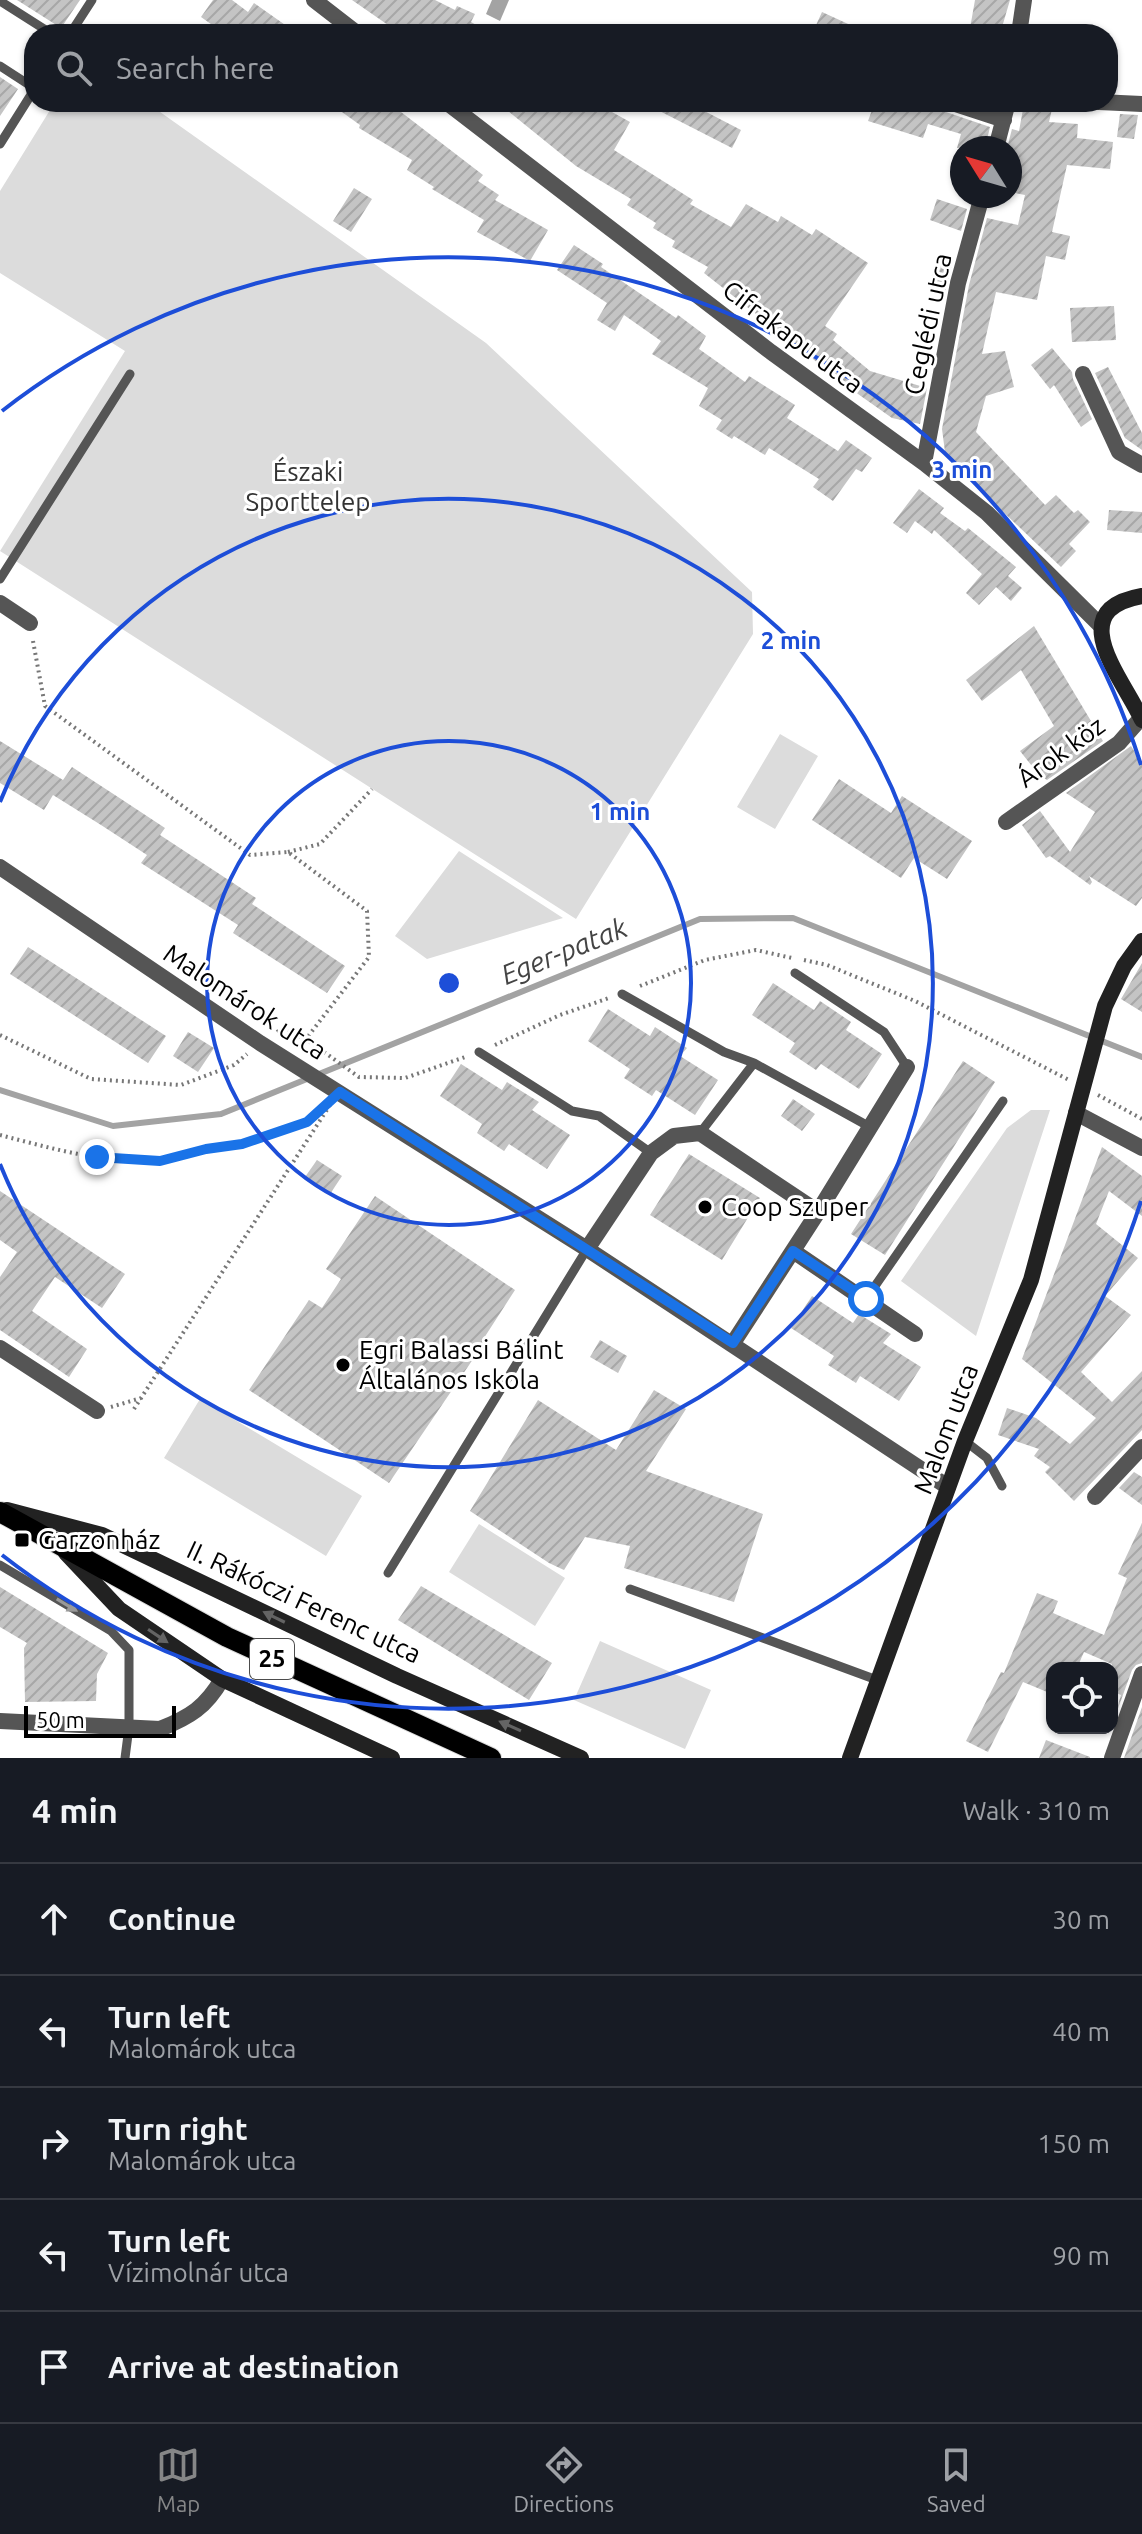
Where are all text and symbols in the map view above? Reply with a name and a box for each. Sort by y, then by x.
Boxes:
search box [24,24,1118,112]
icon: search [52,46,96,90]
text: Search here [116,51,275,85]
north arrow [950,136,1022,208]
street label: Ceglédi utca [898,250,957,397]
street label: Cifrakapu utca [717,274,869,399]
park label: Északi Sporttelep [245,456,371,516]
text: 3 min [932,456,992,483]
text: 2 min [761,627,821,654]
street label: Árok köz [1011,709,1110,793]
text: 1 min [590,798,650,825]
water label: Eger-patak [496,911,632,990]
street label: Malomárok utca [158,938,332,1065]
centre of rings [435,969,463,997]
route end [79,1139,115,1175]
place label: Coop Szuper [721,1192,868,1221]
marker: Coop Szuper [696,1198,714,1216]
route start [848,1281,884,1317]
place label: Egri Balassi Bálint Általános Iskola [359,1335,563,1394]
marker: Egri Balassi Bálint Általános Iskola [334,1356,352,1374]
street label: Malom utca [907,1360,984,1498]
place label: Garzonház [38,1525,160,1554]
marker: Garzonház [13,1531,31,1549]
street label: II. Rákóczi Ferenc utca [183,1535,426,1669]
one-way arrow [56,1598,77,1613]
one-way arrow [262,1610,286,1624]
one-way arrow [147,1628,169,1643]
road number: 25 [250,1639,294,1679]
map controls [1046,1662,1118,1734]
button: locate [1046,1662,1118,1734]
scale bar [24,1702,176,1738]
text: 50 m [36,1707,85,1732]
one-way arrow [498,1720,522,1733]
text: 4 min [32,1791,118,1829]
text: Walk · 310 m [962,1796,1110,1825]
icon: ahead [32,1897,76,1941]
text: Continue [108,1902,236,1936]
text: 30 m [1052,1905,1110,1934]
text: Turn left [108,2000,230,2034]
icon: left [32,2009,76,2053]
text: 40 m [1052,2017,1110,2046]
text: Malomárok utca [108,2034,296,2063]
text: Turn right [108,2112,248,2146]
icon: right [32,2121,76,2165]
text: 150 m [1038,2129,1110,2158]
text: Malomárok utca [108,2146,296,2175]
text: Turn left [108,2224,230,2258]
icon: left [32,2233,76,2277]
text: 90 m [1052,2241,1110,2270]
text: Vízimolnár utca [108,2258,289,2287]
icon: arrive [32,2345,76,2389]
text: Arrive at destination [108,2350,400,2384]
tab: Map [156,2443,200,2516]
tab: Directions [513,2443,614,2516]
tab: Saved [927,2443,986,2516]

